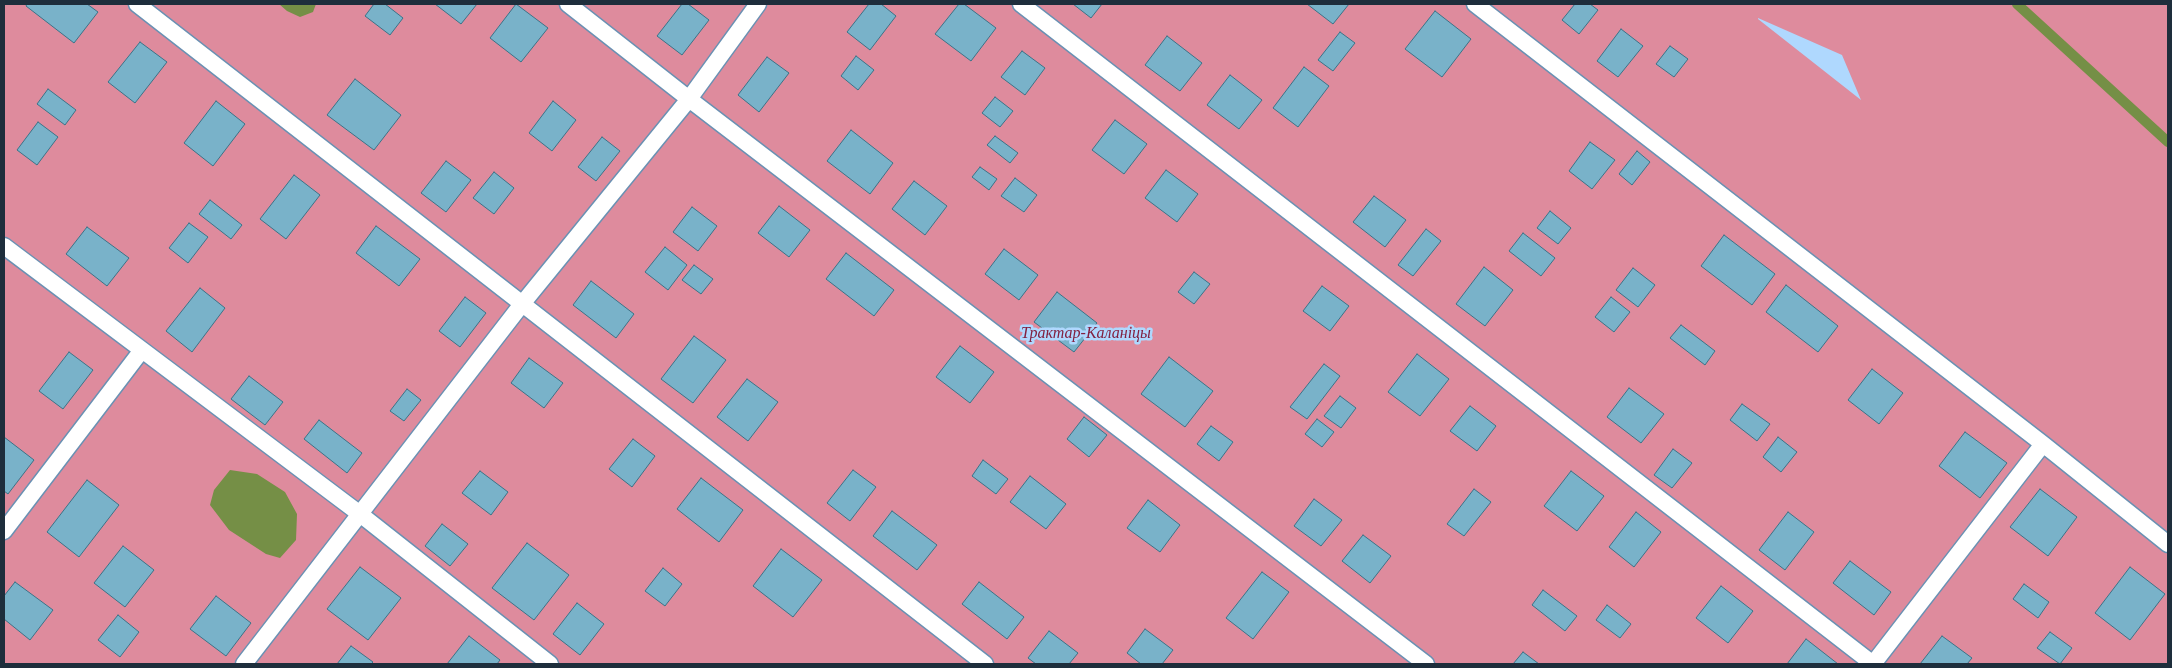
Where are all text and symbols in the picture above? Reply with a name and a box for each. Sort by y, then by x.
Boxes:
park label: Трактар-Каланіцы [1021,324,1151,344]

